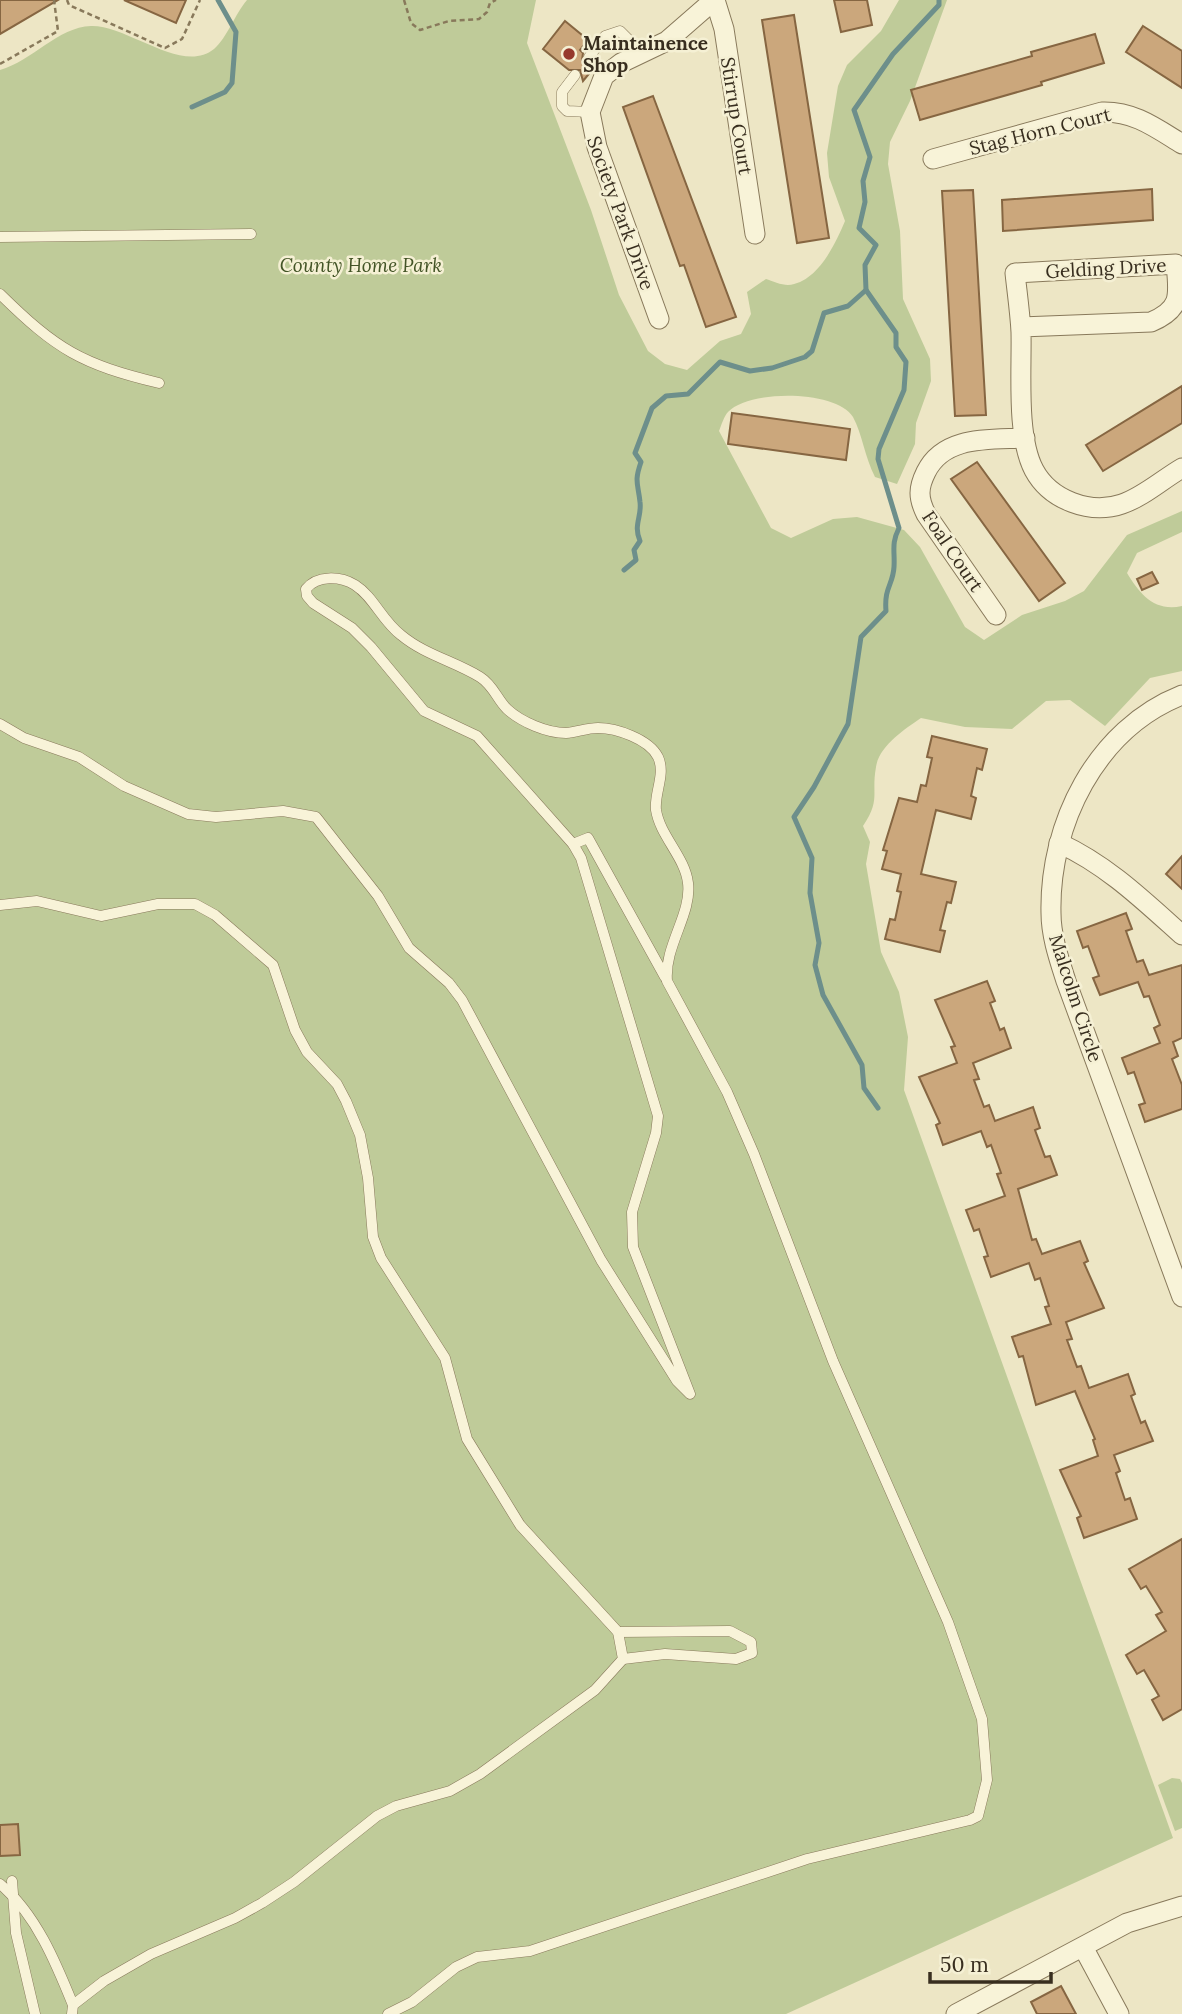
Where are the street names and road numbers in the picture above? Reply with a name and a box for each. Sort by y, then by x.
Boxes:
street label: Stirrup Court [716,55,758,177]
street label: Stag Horn Court [967,102,1114,160]
street label: Society Park Drive [582,133,660,293]
street label: Gelding Drive [1045,253,1167,283]
street label: Foal Court [917,506,989,597]
street label: Malcolm Circle [1044,931,1108,1065]

